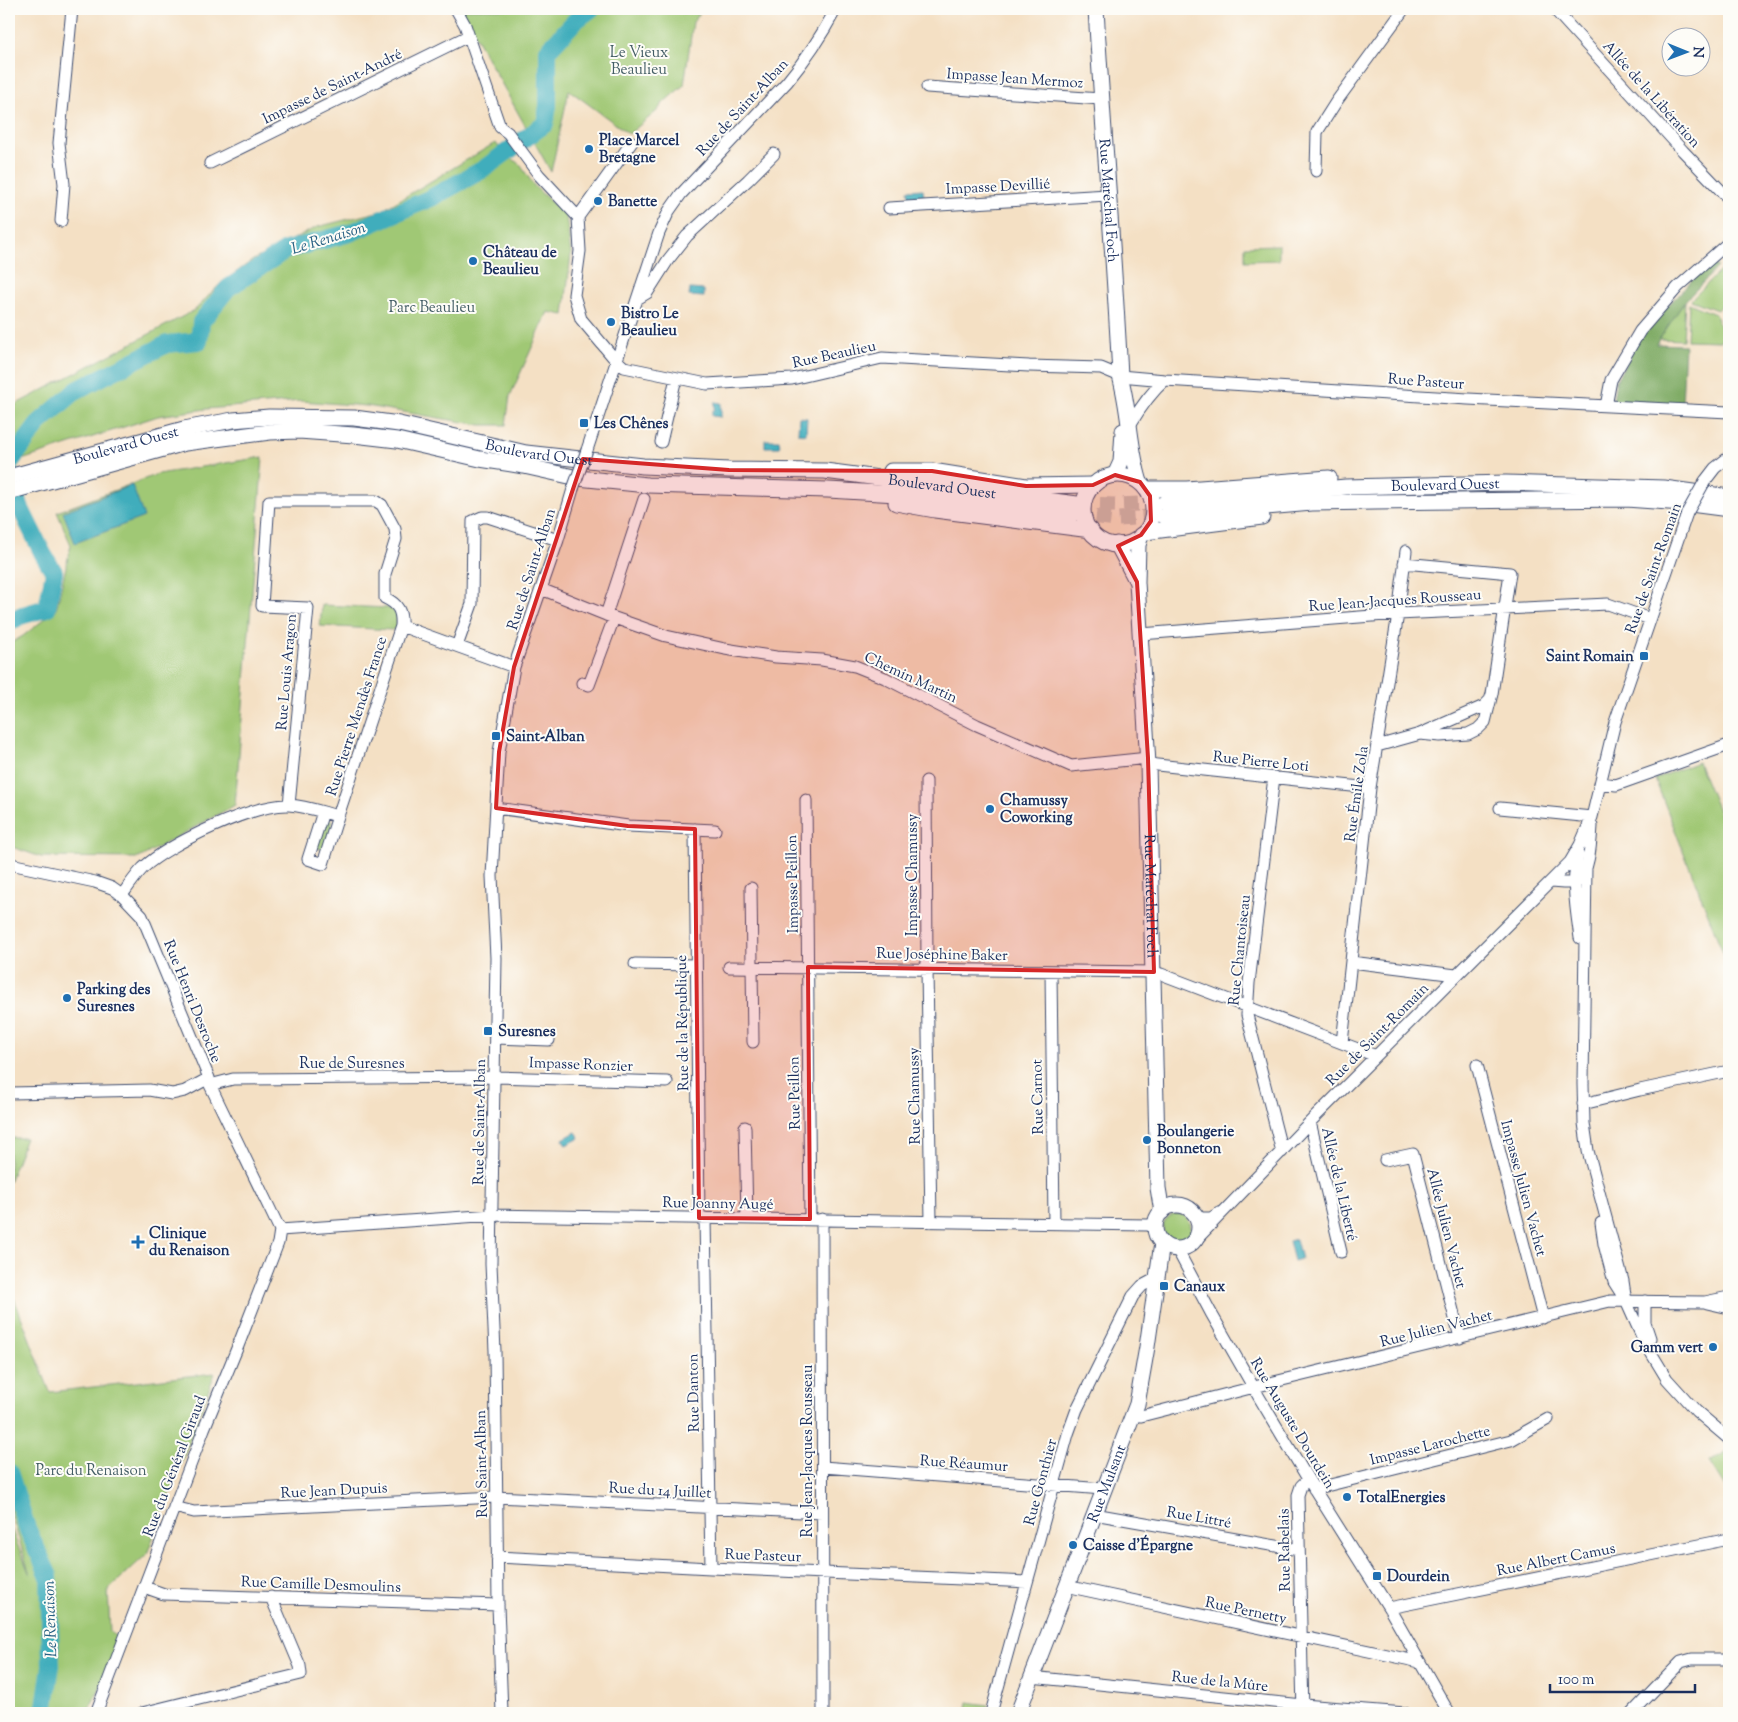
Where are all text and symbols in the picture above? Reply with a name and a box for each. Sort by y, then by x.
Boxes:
north arrow [1660,28,1710,78]
street label: Allée de la Libération [1597,37,1705,153]
park label: Le Vieux Beaulieu [610,43,668,81]
street label: Impasse de Saint-André [259,44,406,130]
text: N [1687,46,1707,58]
street label: Rue de Saint-Alban [692,55,794,161]
street label: Impasse Jean Mermoz [946,64,1084,95]
place label: Place Marcel Bretagne [599,131,680,169]
street label: Rue Maréchal Foch [1093,138,1122,263]
marker: Place Marcel Bretagne [583,143,595,155]
street label: Impasse Devillié [945,174,1051,201]
place label: Banette [608,192,657,213]
marker: Banette [592,195,604,207]
water label: Le Renaison [289,217,370,262]
place label: Château de Beaulieu [483,243,557,281]
marker: Château de Beaulieu [467,255,479,267]
park label: Parc Beaulieu [389,298,476,319]
place label: Bistro Le Beaulieu [621,304,679,342]
marker: Bistro Le Beaulieu [605,316,617,328]
street label: Rue Beaulieu [791,336,878,375]
street label: Rue Pasteur [1387,369,1465,396]
place label: Les Chênes [594,414,669,435]
marker: Les Chênes [578,417,590,429]
street label: Boulevard Ouest [71,422,181,471]
street label: Boulevard Ouest [483,435,594,472]
street label: Boulevard Ouest [887,470,997,505]
street label: Boulevard Ouest [1391,474,1500,498]
street label: Rue de Saint-Romain [1621,500,1688,637]
street label: Rue de Saint-Alban [503,506,562,633]
street label: Rue Jean-Jacques Rousseau [1308,585,1482,618]
street label: Rue Louis Aragon [272,613,303,731]
street label: Rue Pierre Mendès France [322,634,393,799]
place label: Saint Romain [1546,647,1634,668]
street label: Chemin Martin [860,648,961,709]
marker: Saint Romain [1638,650,1650,662]
place label: Saint-Alban [506,727,585,748]
marker: Saint-Alban [490,730,502,742]
street label: Rue Émile Zola [1339,745,1375,844]
street label: Rue Pierre Loti [1212,747,1310,778]
place label: Chamussy Coworking [1000,791,1073,829]
marker: Chamussy Coworking [984,803,996,815]
street label: Impasse Chamussy [903,813,924,936]
street label: Impasse Peillon [782,834,805,934]
street label: Rue Maréchal Foch [1138,834,1162,959]
street label: Rue Chantoiseau [1224,893,1257,1007]
street label: Rue Henri Desroche [157,937,226,1066]
street label: Rue Joséphine Baker [876,944,1008,967]
street label: Rue de la République [672,955,695,1091]
street label: Rue de Saint-Romain [1322,979,1434,1091]
place label: Parking des Suresnes [77,980,150,1018]
marker: Parking des Suresnes [61,992,73,1004]
place label: Suresnes [498,1022,556,1043]
marker: Suresnes [482,1025,494,1037]
street label: Rue Chamussy [904,1047,927,1145]
street label: Impasse Ronzier [528,1053,634,1078]
street label: Rue de Suresnes [299,1054,405,1075]
street label: Rue Peillon [784,1056,807,1130]
street label: Rue de Saint-Alban [469,1058,492,1185]
street label: Rue Carnot [1027,1059,1050,1135]
street label: Impasse Julien Vachet [1494,1118,1551,1259]
place label: Boulangerie Bonneton [1157,1122,1234,1160]
street label: Allée de la Liberté [1315,1125,1362,1243]
marker: Boulangerie Bonneton [1141,1134,1153,1146]
street label: Allée Julien Vachet [1420,1166,1471,1291]
street label: Rue Joanny Augé [662,1193,774,1216]
place label: Clinique du Renaison [149,1224,230,1262]
marker: Clinique du Renaison [131,1235,145,1249]
place label: Canaux [1174,1277,1226,1298]
marker: Canaux [1158,1280,1170,1292]
street label: Rue Julien Vachet [1378,1305,1495,1354]
place label: Gamm vert [1631,1338,1704,1359]
marker: Gamm vert [1707,1341,1719,1353]
street label: Rue Danton [683,1353,706,1433]
street label: Rue Auguste Dourdein [1244,1354,1339,1493]
street label: Rue Jean-Jacques Rousseau [798,1364,819,1537]
street label: Rue du Général Giraud [139,1392,212,1540]
street label: Rue Saint-Alban [471,1410,494,1518]
street label: Impasse Larochette [1368,1421,1493,1472]
street label: Rue Gonthier [1020,1436,1063,1528]
street label: Rue Mulsant [1083,1442,1132,1526]
street label: Rue Réaumur [919,1451,1009,1478]
park label: Parc du Renaison [35,1461,147,1482]
street label: Rue Jean Dupuis [280,1478,388,1505]
street label: Rue du 14 Juillet [608,1478,712,1505]
place label: TotalEnergies [1357,1488,1445,1509]
marker: TotalEnergies [1341,1491,1353,1503]
street label: Rue Littré [1165,1502,1233,1534]
street label: Rue Rabelais [1274,1508,1297,1592]
place label: Caisse d'Épargne [1083,1534,1193,1557]
marker: Caisse d'Épargne [1067,1539,1079,1551]
street label: Rue Albert Camus [1495,1539,1617,1582]
street label: Rue Pasteur [724,1545,802,1568]
place label: Dourdein [1387,1567,1450,1588]
marker: Dourdein [1371,1570,1383,1582]
street label: Rue Camille Desmoulins [241,1572,401,1599]
water label: Le Renaison [39,1579,64,1658]
street label: Rue Pernetty [1203,1593,1289,1630]
scale bar [1550,1662,1696,1694]
street label: Rue de la Mûre [1171,1667,1269,1698]
text: 100 m [1558,1670,1595,1691]

